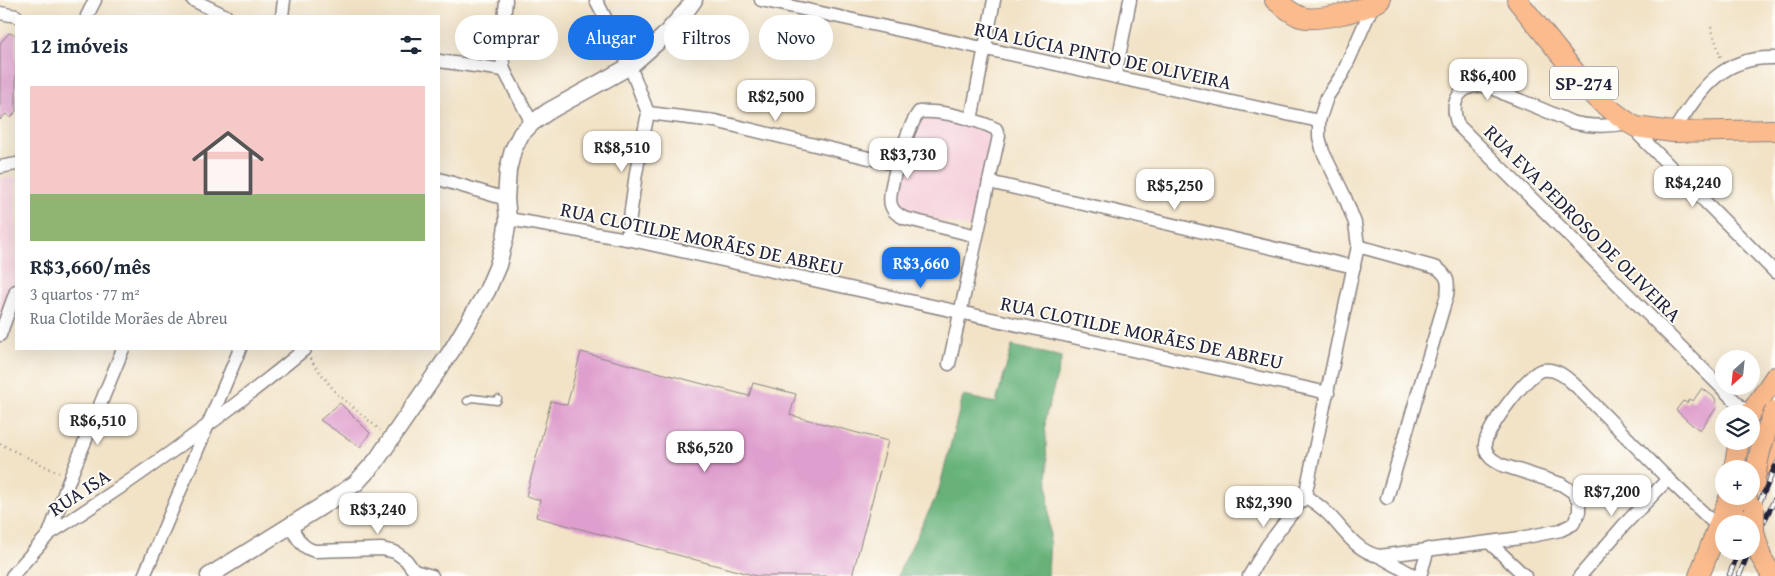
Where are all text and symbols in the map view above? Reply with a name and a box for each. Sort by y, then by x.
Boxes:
street label: RUA LÚCIA PINTO DE OLIVEIRA [972,14,1234,96]
chip: Comprar [455,15,558,60]
chip: Alugar [568,15,654,60]
chip: Filtros [664,15,749,60]
chip: Novo [759,15,833,60]
text: 12 imóveis [30,30,128,61]
icon: filters [397,31,425,59]
pin: R$6,400 [1442,58,1534,101]
text: R$6,400 [1460,63,1516,87]
road number: SP-274 [1550,66,1618,100]
pin: R$2,500 [730,80,822,122]
text: R$2,500 [748,84,804,108]
icon: home [183,118,273,208]
street label: RUA EVA PEDROSO DE OLIVEIRA [1478,118,1688,328]
pin: R$8,510 [576,130,668,173]
text: R$8,510 [594,135,650,159]
pin: R$3,730 [862,138,954,180]
text: R$3,730 [880,142,936,166]
pin: R$4,240 [1647,166,1739,208]
pin: R$5,250 [1129,168,1221,211]
text: R$4,240 [1665,170,1721,194]
text: R$5,250 [1147,173,1203,197]
street label: RUA CLOTILDE MORÃES DE ABREU [558,194,846,282]
pin: R$3,660 [875,246,967,289]
text: R$3,660/mês [30,251,151,282]
text: R$3,660 [893,251,949,275]
text: 3 quartos · 77 m² [30,282,140,306]
street label: RUA CLOTILDE MORÃES DE ABREU [998,288,1286,376]
text: Rua Clotilde Morães de Abreu [30,306,227,330]
north arrow [1715,350,1760,395]
map controls [1715,350,1760,560]
pin: R$6,510 [52,404,144,446]
button: layers [1715,405,1760,450]
text: R$6,510 [70,408,126,432]
pin: R$6,520 [659,430,751,473]
text: R$6,520 [677,435,733,459]
button: + [1715,460,1760,505]
street label: RUA ISA [42,461,116,523]
pin: R$7,200 [1566,474,1658,517]
text: R$7,200 [1584,479,1640,503]
pin: R$2,390 [1218,486,1310,528]
text: R$2,390 [1236,490,1292,514]
pin: R$3,240 [332,492,424,535]
text: R$3,240 [350,497,406,521]
button: − [1715,515,1760,560]

